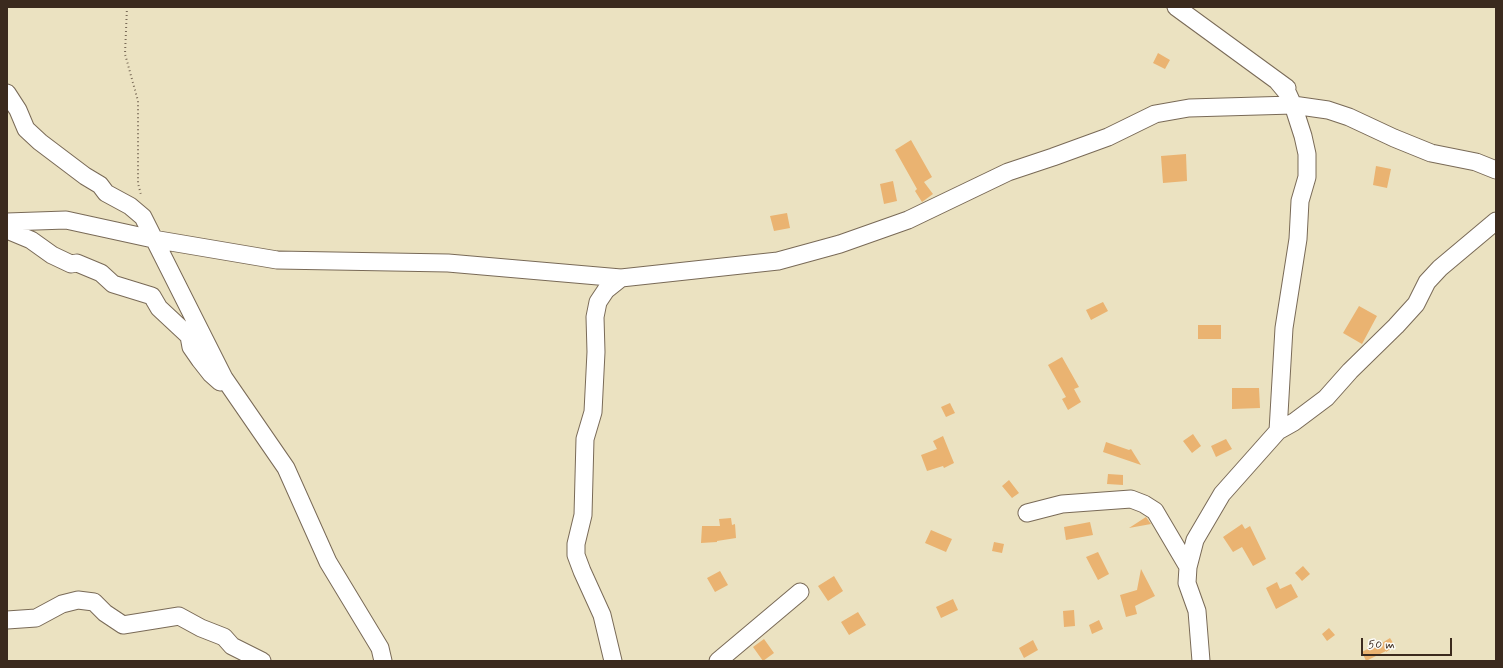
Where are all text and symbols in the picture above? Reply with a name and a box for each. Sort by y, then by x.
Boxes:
scale bar [1363,630,1454,656]
text: 50 m [1368,637,1395,653]

